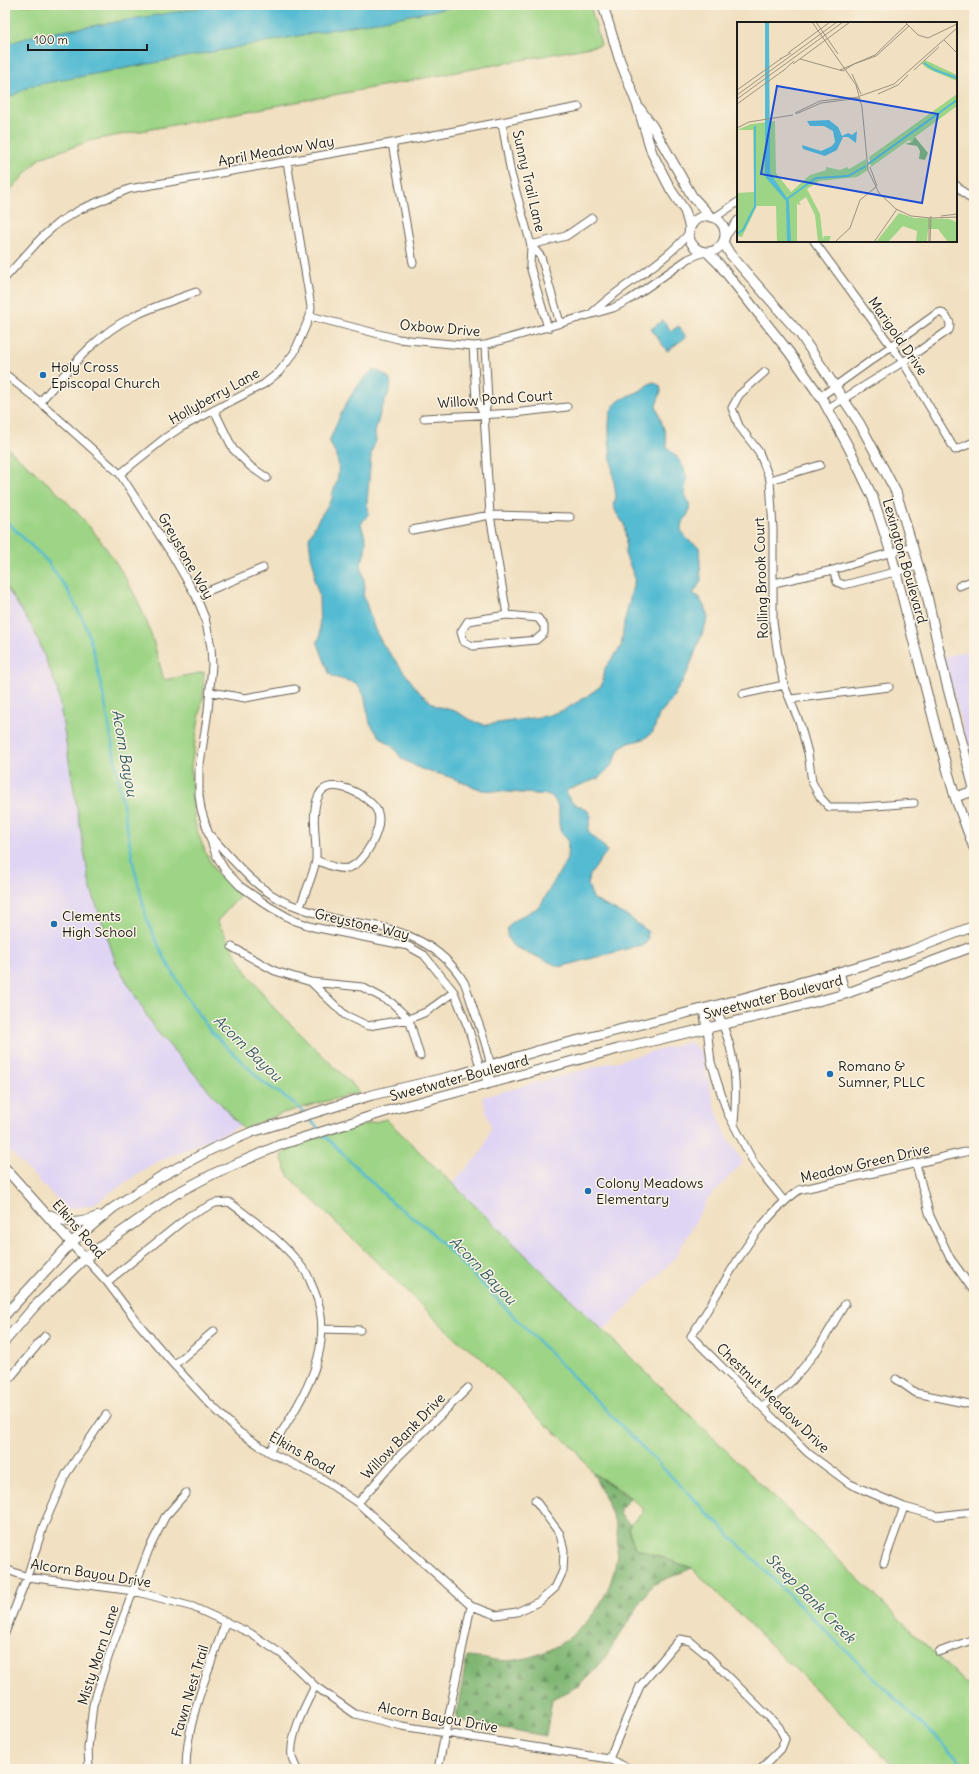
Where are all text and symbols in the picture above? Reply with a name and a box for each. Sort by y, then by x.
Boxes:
inset map [737,22,957,242]
scale bar [28,26,147,52]
text: 100 m [34,32,68,47]
street label: Sunny Trail Lane [509,128,549,234]
street label: April Meadow Way [217,132,335,170]
street label: Marigold Drive [864,293,932,379]
street label: Oxbow Drive [399,316,481,340]
place label: Holy Cross Episcopal Church [51,358,160,392]
street label: Hollyberry Lane [165,364,263,428]
marker: Holy Cross Episcopal Church [38,370,48,380]
street label: Willow Pond Court [437,386,554,412]
street label: Lexington Boulevard [879,496,931,626]
street label: Greystone Way [154,510,218,602]
street label: Rolling Brook Court [750,517,772,639]
water label: Acorn Bayou [108,708,142,799]
street label: Greystone Way [313,904,411,944]
place label: Clements High School [62,907,136,941]
marker: Clements High School [49,919,59,929]
street label: Sweetwater Boulevard [701,971,845,1023]
water label: Acorn Bayou [210,1011,287,1086]
street label: Sweetwater Boulevard [388,1051,530,1105]
place label: Romano & Sumner, PLLC [838,1057,925,1091]
marker: Romano & Sumner, PLLC [825,1069,835,1079]
street label: Meadow Green Drive [799,1139,931,1187]
place label: Colony Meadows Elementary [596,1174,703,1208]
marker: Colony Meadows Elementary [583,1186,593,1196]
street label: Elkins Road [48,1196,110,1262]
water label: Acorn Bayou [446,1232,521,1309]
street label: Chestnut Meadow Drive [713,1339,833,1457]
street label: Willow Bank Drive [357,1389,449,1483]
street label: Elkins Road [266,1428,338,1478]
water label: Steep Bank Creek [762,1549,861,1648]
street label: Alcorn Bayou Drive [29,1555,153,1591]
street label: Misty Morn Lane [73,1603,123,1707]
street label: Fawn Nest Trail [167,1643,213,1739]
street label: Alcorn Bayou Drive [377,1698,499,1736]

